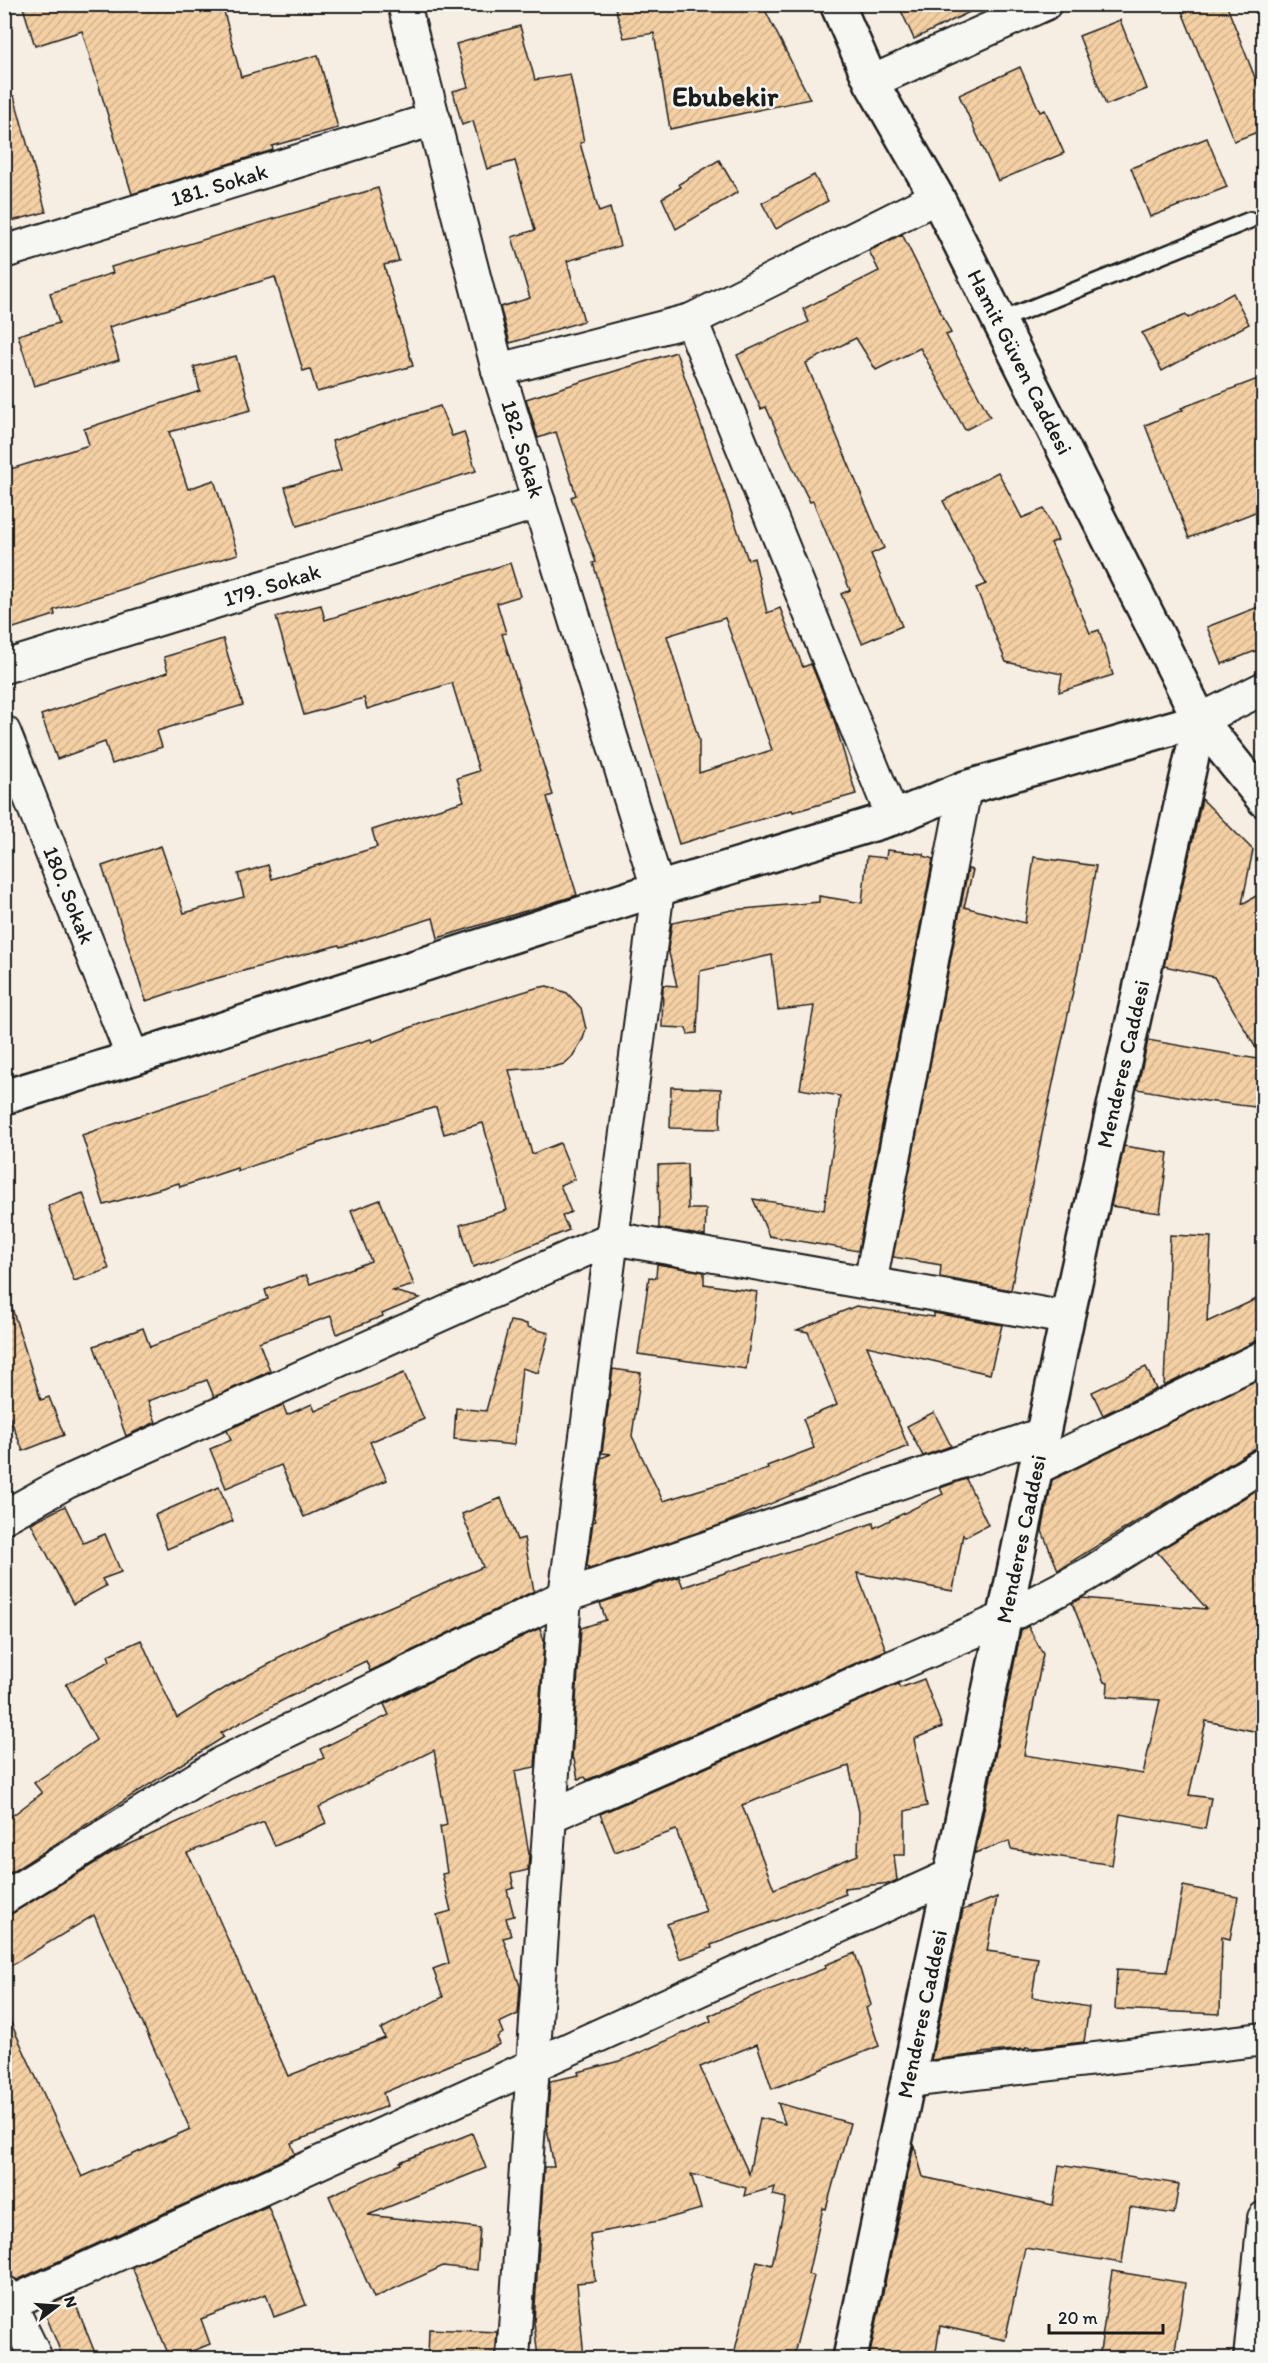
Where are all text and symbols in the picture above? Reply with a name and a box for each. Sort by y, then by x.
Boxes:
district label: Ebubekir [672,79,779,113]
street label: 181. Sokak [167,157,271,213]
street label: Hamit Güven Caddesi [962,265,1078,459]
street label: 182. Sokak [495,397,551,501]
street label: 179. Sokak [220,557,324,613]
street label: 180. Sokak [37,842,101,948]
street label: Menderes Caddesi [1091,977,1155,1151]
street label: Menderes Caddesi [990,1452,1052,1626]
street label: Menderes Caddesi [891,1927,953,2101]
north arrow [27,2276,87,2336]
text: N [60,2294,82,2310]
scale bar [1049,2297,1163,2335]
text: 20 m [1058,2307,1098,2329]

